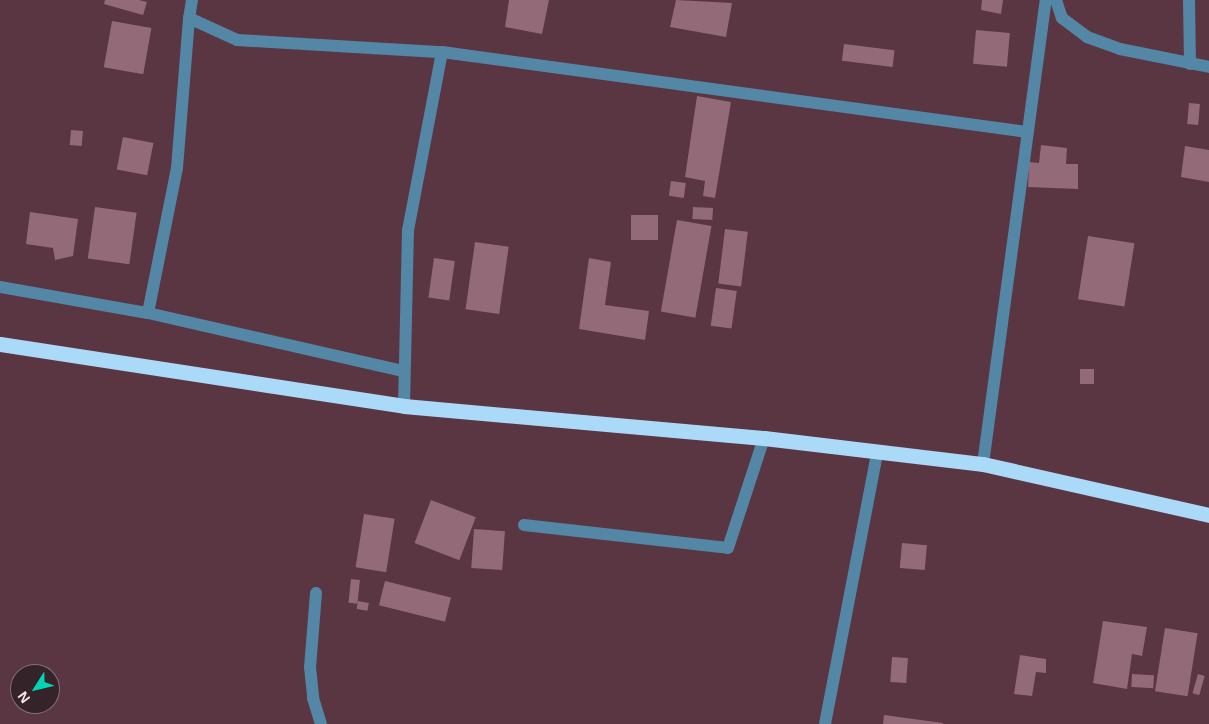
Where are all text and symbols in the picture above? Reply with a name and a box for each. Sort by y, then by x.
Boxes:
north arrow [10,664,60,714]
text: N [14,688,33,706]

